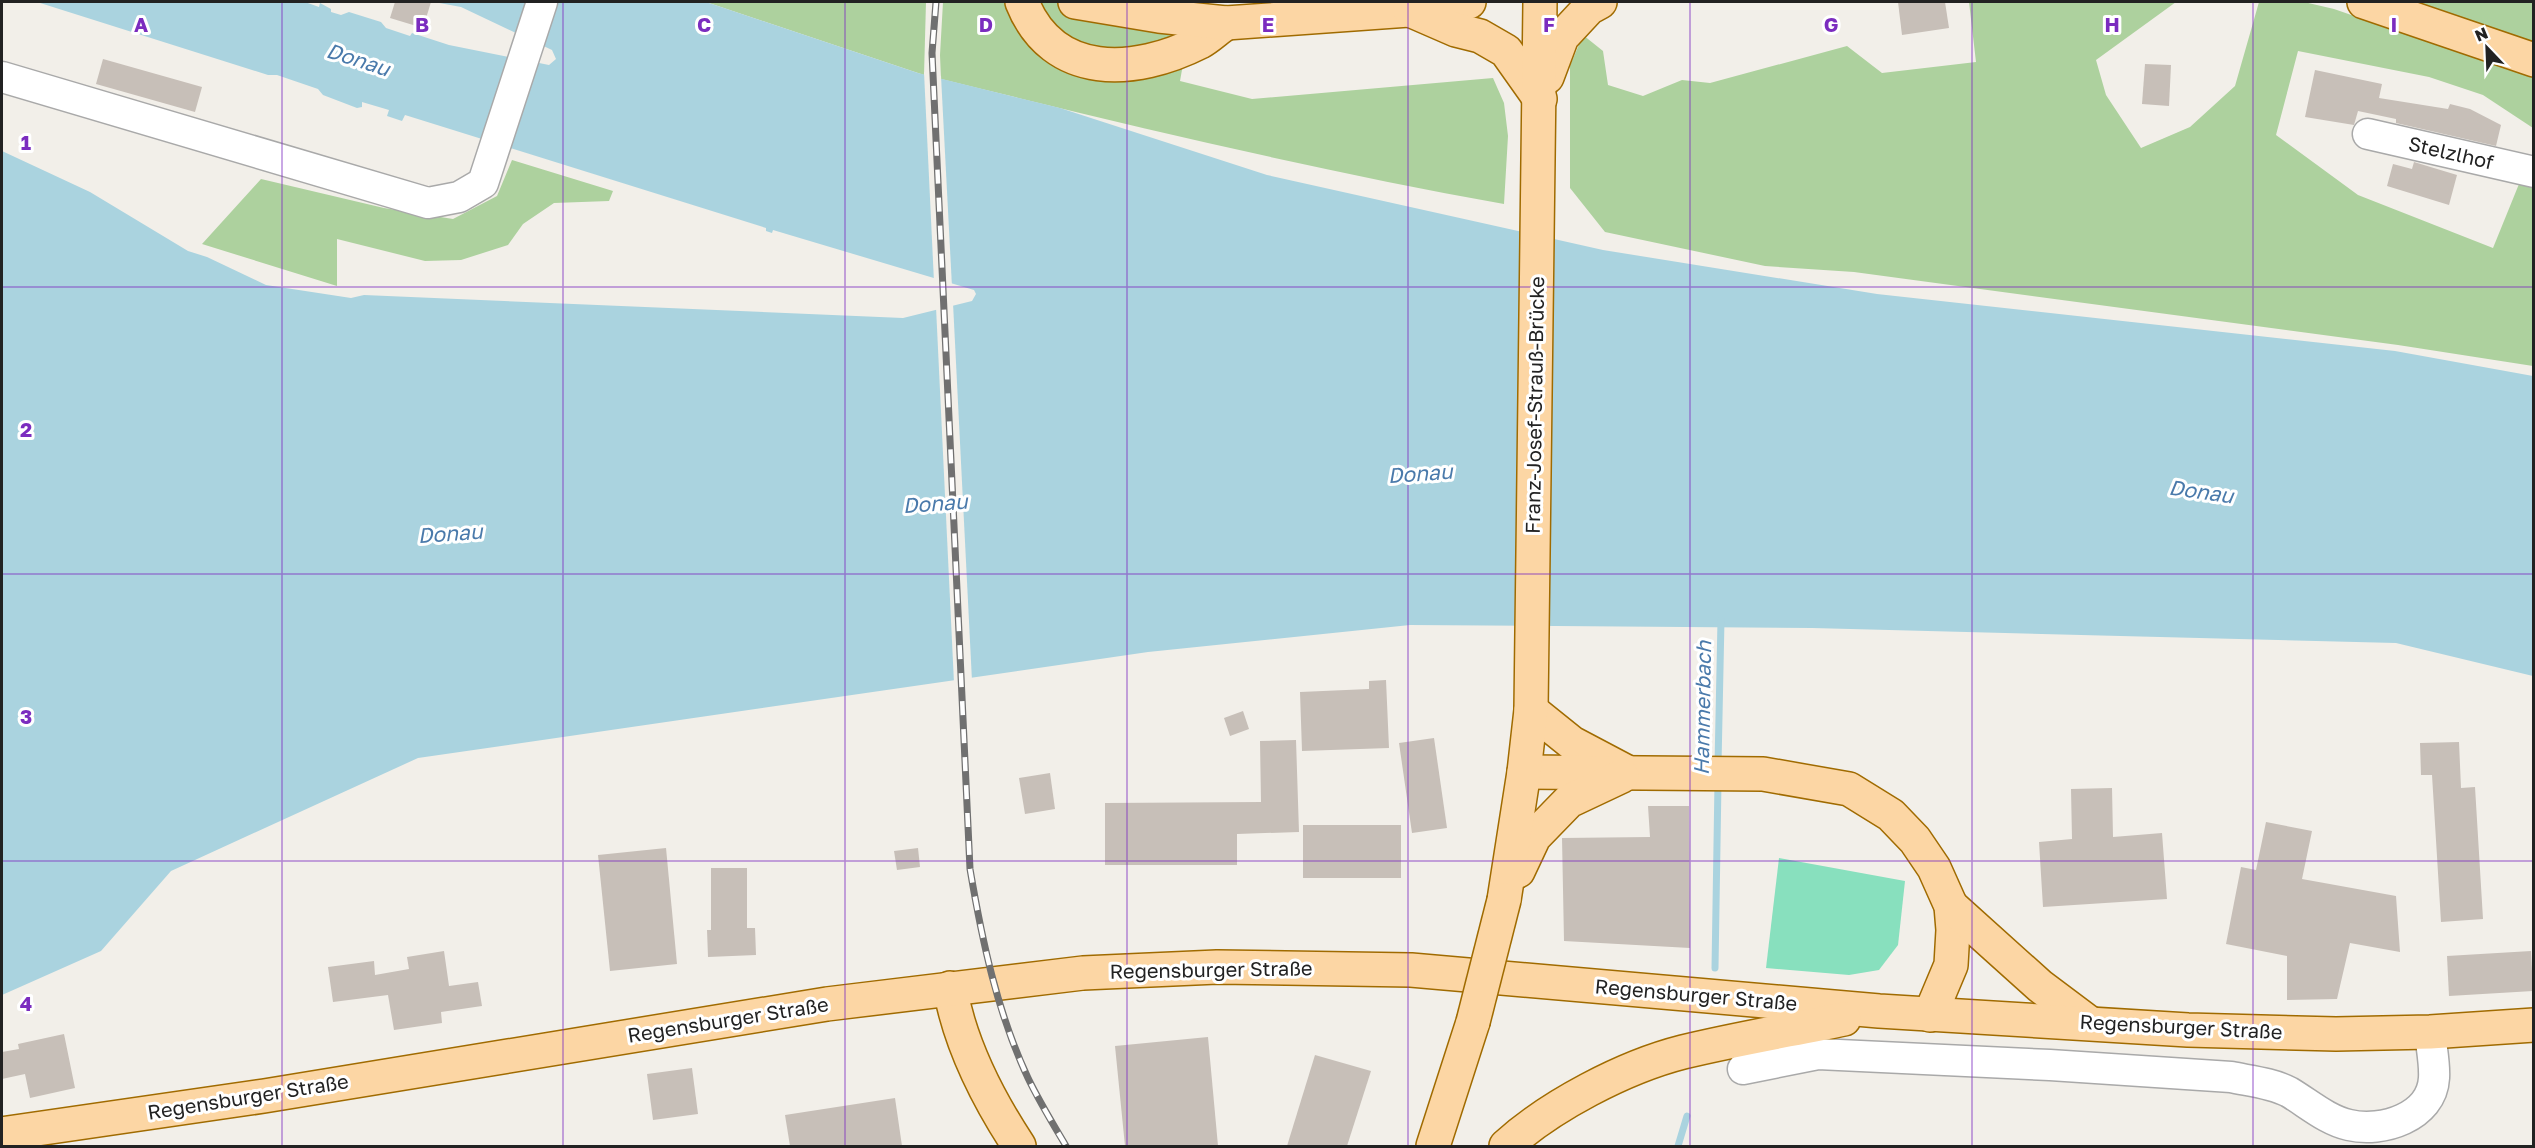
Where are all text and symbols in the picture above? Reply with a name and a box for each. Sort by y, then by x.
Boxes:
text: A [134,12,148,36]
text: B [415,12,429,36]
text: C [697,12,711,36]
text: D [979,12,993,36]
text: E [1262,12,1274,36]
text: F [1543,12,1555,36]
text: G [1824,12,1838,36]
text: H [2104,12,2120,36]
text: I [2391,12,2397,36]
north arrow [2457,18,2517,78]
text: N [2472,23,2491,46]
water label: Donau [323,37,394,82]
text: 1 [21,130,31,154]
street label: Stelzlhof [2406,131,2496,173]
street label: Franz-Josef-Strauß-Brücke [1520,276,1548,534]
text: 2 [20,417,32,441]
water label: Donau [1387,458,1454,488]
water label: Donau [2167,474,2236,509]
water label: Donau [902,488,969,518]
water label: Donau [417,518,484,548]
water label: Hammerbach [1688,639,1716,775]
text: 3 [20,704,32,728]
street label: Regensburger Straße [1109,955,1313,983]
street label: Regensburger Straße [1594,973,1798,1015]
text: 4 [20,991,32,1015]
street label: Regensburger Straße [626,991,830,1047]
street label: Regensburger Straße [2079,1009,2283,1043]
street label: Regensburger Straße [146,1068,350,1124]

